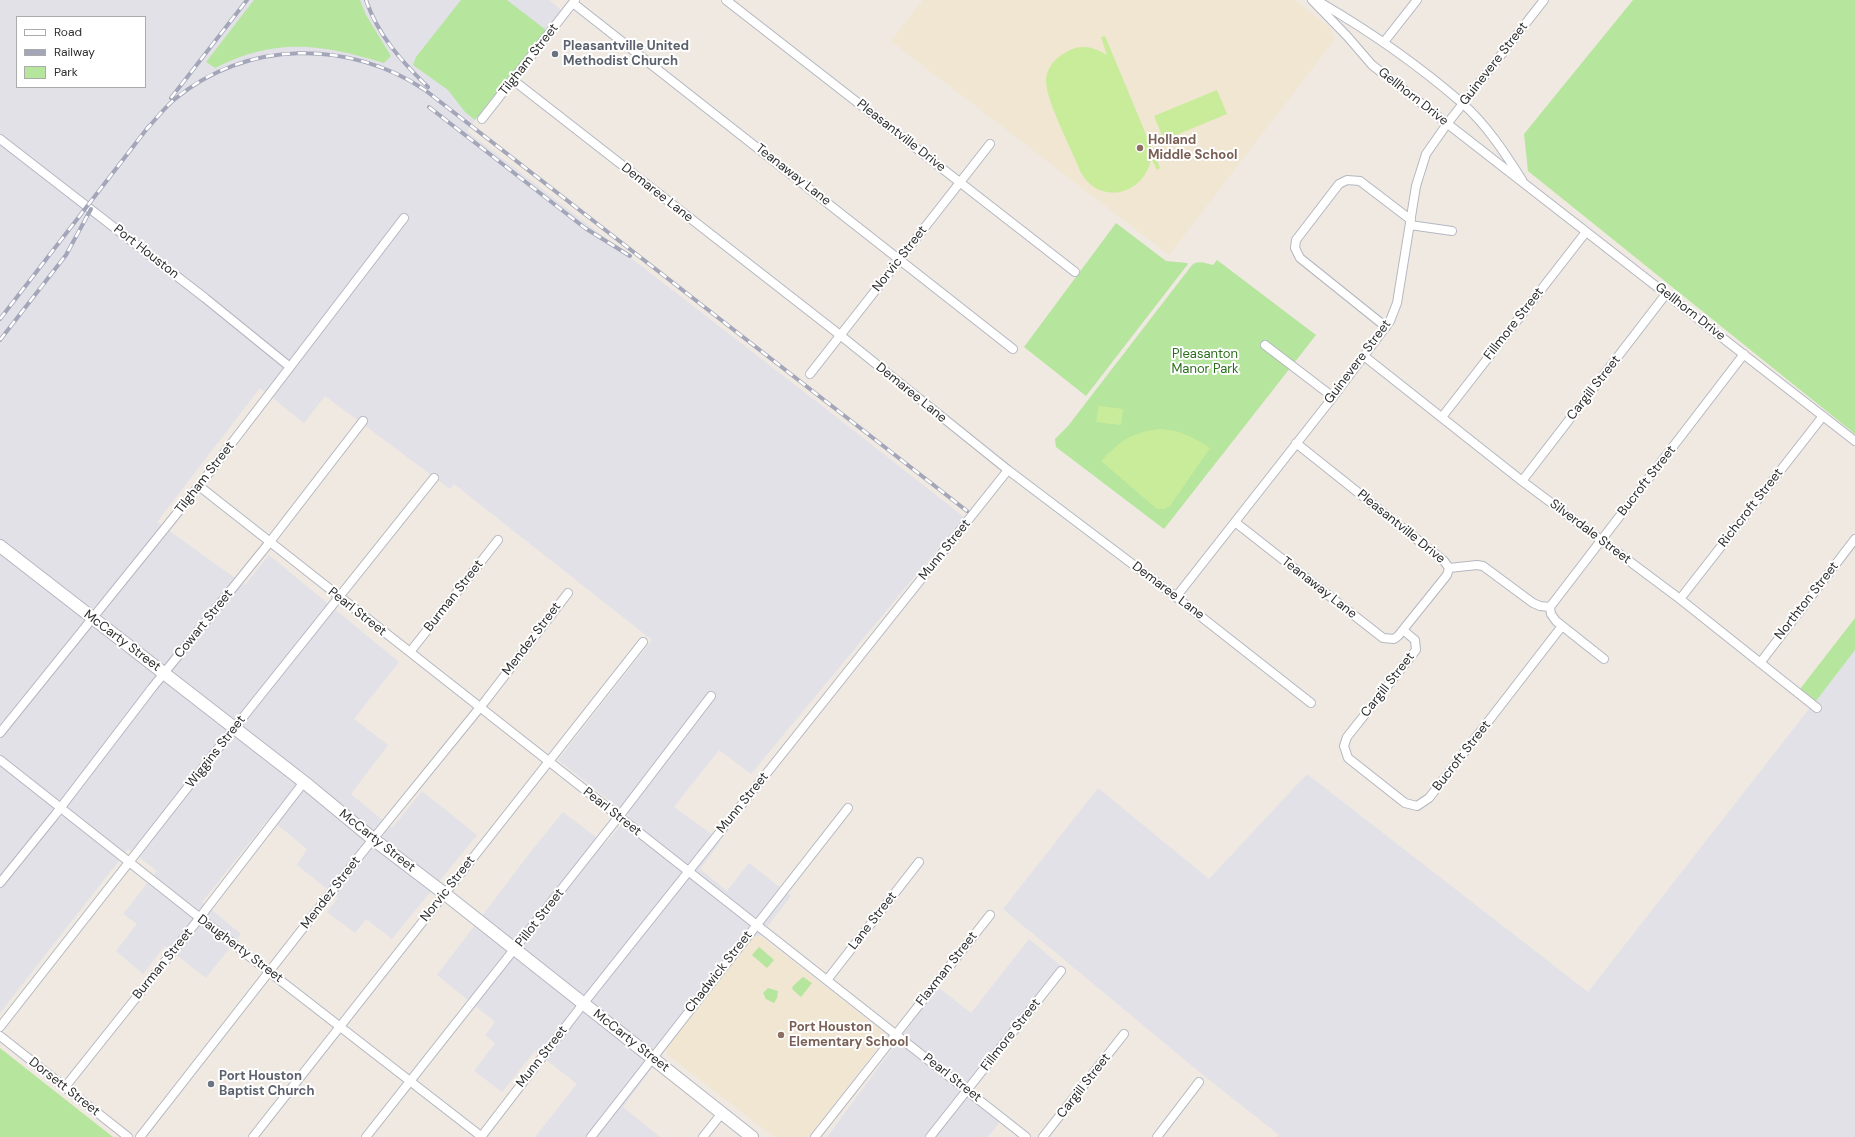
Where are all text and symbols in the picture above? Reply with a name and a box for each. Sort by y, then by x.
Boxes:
legend [16,16,146,88]
street label: Guinevere Street [1457,19,1531,109]
street label: Tilgham Street [496,21,562,99]
text: Road [54,24,82,40]
place label: Pleasantville United Methodist Church [563,39,689,70]
text: Railway [54,44,95,60]
marker: Pleasantville United Methodist Church [550,49,560,59]
text: Park [54,64,78,80]
street label: Gellhorn Drive [1375,65,1451,129]
street label: Pleasantville Drive [853,96,949,176]
place label: Holland Middle School [1148,133,1238,164]
street label: Teanaway Lane [752,141,834,209]
marker: Holland Middle School [1135,143,1145,153]
street label: Demaree Lane [618,160,696,226]
street label: Port Houston [110,222,182,282]
street label: Norvic Street [869,223,931,295]
street label: Gellhorn Drive [1652,280,1728,344]
street label: Fillmore Street [1481,285,1547,363]
street label: Guinevere Street [1321,317,1395,407]
park label: Pleasanton Manor Park [1171,347,1239,378]
street label: Cargill Street [1564,353,1624,423]
street label: Demaree Lane [872,360,950,426]
street label: Tilgham Street [172,439,238,517]
street label: Bucroft Street [1615,443,1679,519]
street label: Richcroft Street [1716,466,1786,550]
street label: Pleasantville Drive [1354,487,1448,567]
street label: Silverdale Street [1546,496,1634,568]
street label: Munn Street [916,516,974,584]
street label: Teanaway Lane [1278,554,1360,622]
street label: Burman Street [421,557,487,635]
street label: Demaree Lane [1129,559,1207,623]
street label: Northton Street [1772,559,1842,643]
street label: Pearl Street [325,584,389,640]
street label: Cowart Street [172,587,236,661]
street label: Mendez Street [499,599,565,679]
street label: McCarty Street [80,607,164,675]
street label: Cargill Street [1358,650,1418,720]
street label: Wiggins Street [183,713,249,791]
street label: Bucroft Street [1430,718,1494,794]
street label: Munn Street [714,769,772,837]
street label: Pearl Street [580,784,644,840]
street label: McCarty Street [336,806,418,876]
street label: Norvic Street [417,853,479,925]
street label: Mendez Street [298,854,364,932]
street label: Pillot Street [513,886,567,950]
street label: Lane Street [846,889,900,953]
street label: Daugherty Street [194,912,286,986]
street label: Burman Street [130,925,196,1003]
street label: Chadwick Street [682,928,756,1016]
street label: Flaxman Street [913,929,981,1009]
street label: Fillmore Street [978,996,1044,1074]
street label: McCarty Street [590,1006,672,1076]
place label: Port Houston Elementary School [789,1020,909,1051]
street label: Munn Street [513,1023,571,1091]
marker: Port Houston Elementary School [776,1030,786,1040]
street label: Pearl Street [920,1050,984,1106]
street label: Cargill Street [1054,1051,1114,1121]
street label: Dorsett Street [25,1054,103,1120]
place label: Port Houston Baptist Church [219,1069,315,1100]
marker: Port Houston Baptist Church [206,1079,216,1089]

